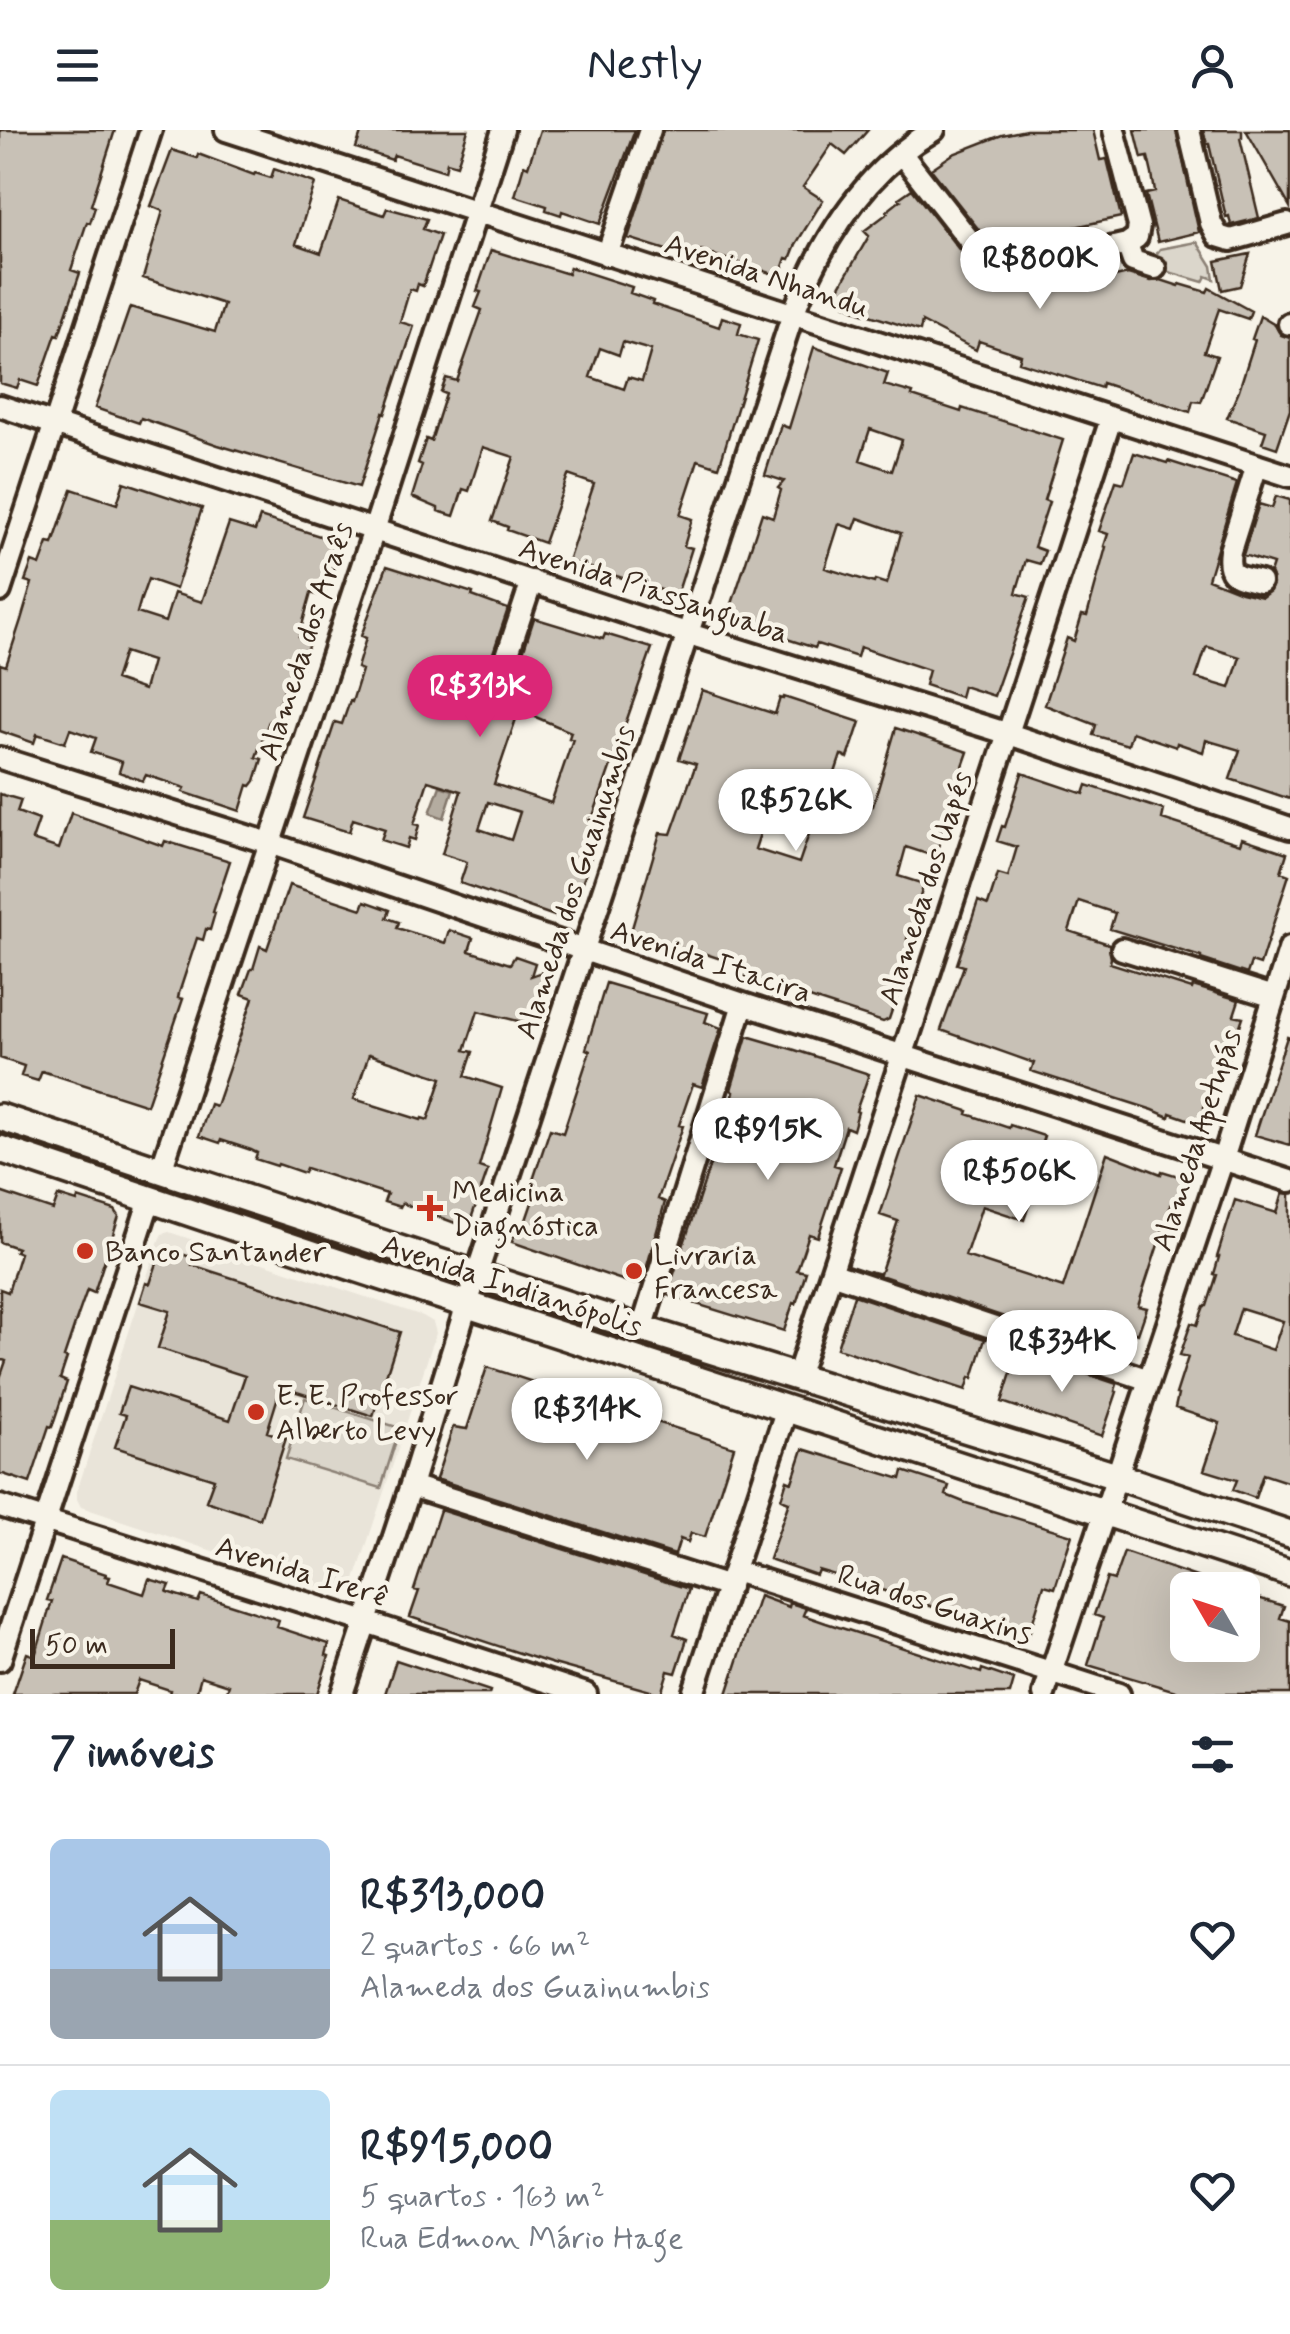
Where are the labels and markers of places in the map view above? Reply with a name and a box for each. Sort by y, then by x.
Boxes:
pin: R$800K [959,227,1121,312]
pin: R$313K [399,655,561,740]
pin: R$526K [715,769,877,854]
pin: R$915K [687,1098,849,1183]
pin: R$506K [938,1140,1100,1225]
place label: Medicina Diagnóstica [452,1173,599,1249]
marker: Medicina Diagnóstica [417,1195,443,1221]
place label: Banco Santander [105,1233,327,1272]
place label: Livraria Francesa [654,1236,779,1309]
marker: Banco Santander [74,1240,96,1262]
marker: Livraria Francesa [623,1260,645,1282]
pin: R$334K [981,1310,1143,1395]
place label: E. E. Professor Alberto Levy [276,1377,459,1450]
pin: R$314K [506,1378,668,1463]
marker: E. E. Professor Alberto Levy [245,1401,267,1423]

